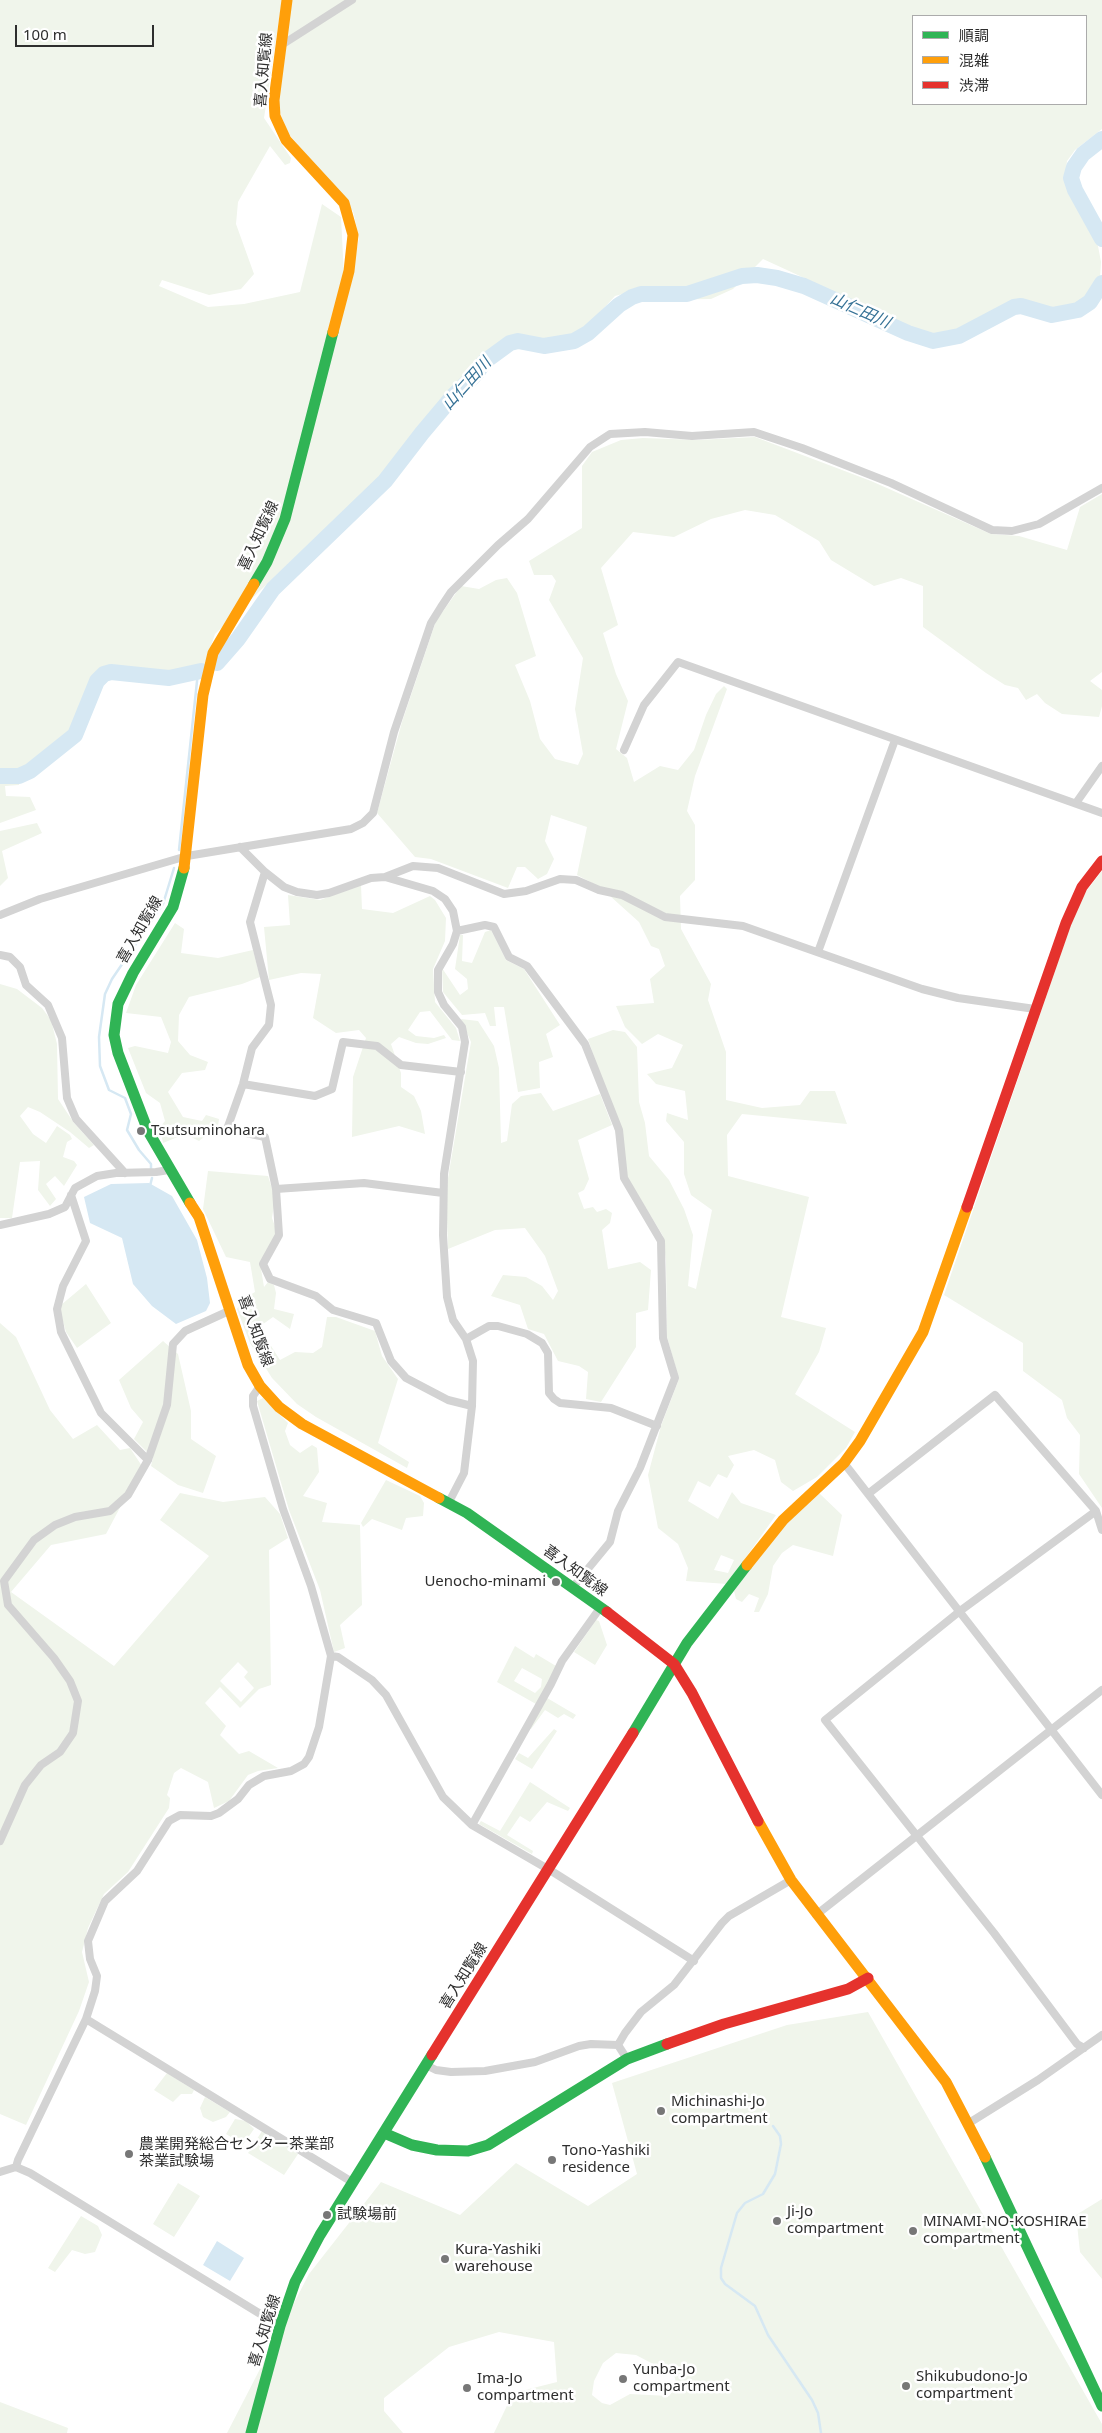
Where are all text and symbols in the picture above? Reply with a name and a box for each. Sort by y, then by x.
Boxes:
scale bar [18,15,156,47]
legend [912,15,1087,105]
text: 100 m [23,24,67,44]
text: 順調 [959,25,989,45]
street label: 喜入知覧線 [252,32,276,108]
text: 混雑 [959,50,989,70]
text: 渋滞 [959,75,989,95]
water label: 山仁田川 [827,289,893,333]
water label: 山仁田川 [438,354,496,414]
street label: 喜入知覧線 [235,498,283,574]
street label: 喜入知覧線 [113,893,167,967]
place label: Tsutsuminohara [151,1122,265,1140]
marker: Tsutsuminohara [135,1125,147,1137]
street label: 喜入知覧線 [234,1293,276,1369]
street label: 喜入知覧線 [539,1542,611,1600]
place label: Uenocho-minami [424,1573,546,1591]
marker: Uenocho-minami [550,1576,562,1588]
street label: 喜入知覧線 [436,1939,492,2013]
place label: Michinashi-Jo compartment [671,2093,768,2128]
marker: Michinashi-Jo compartment [655,2105,667,2117]
place label: 農業開発総合センター茶業部 茶業試験場 [139,2136,334,2171]
place label: Tono-Yashiki residence [562,2142,650,2177]
marker: 農業開発総合センター茶業部 茶業試験場 [123,2148,135,2160]
marker: Tono-Yashiki residence [546,2154,558,2166]
place label: Ji-Jo compartment [787,2203,884,2238]
place label: 試験場前 [337,2206,397,2224]
marker: 試験場前 [321,2209,333,2221]
place label: MINAMI-NO-KOSHIRAE compartment [923,2213,1087,2248]
marker: Ji-Jo compartment [771,2215,783,2227]
marker: MINAMI-NO-KOSHIRAE compartment [907,2225,919,2237]
place label: Kura-Yashiki warehouse [455,2241,541,2276]
marker: Kura-Yashiki warehouse [439,2253,451,2265]
street label: 喜入知覧線 [245,2293,285,2369]
place label: Yunba-Jo compartment [633,2361,730,2396]
place label: Shikubudono-Jo compartment [916,2368,1028,2403]
place label: Ima-Jo compartment [477,2370,574,2405]
marker: Yunba-Jo compartment [617,2373,629,2385]
marker: Shikubudono-Jo compartment [900,2380,912,2392]
marker: Ima-Jo compartment [461,2382,473,2394]

